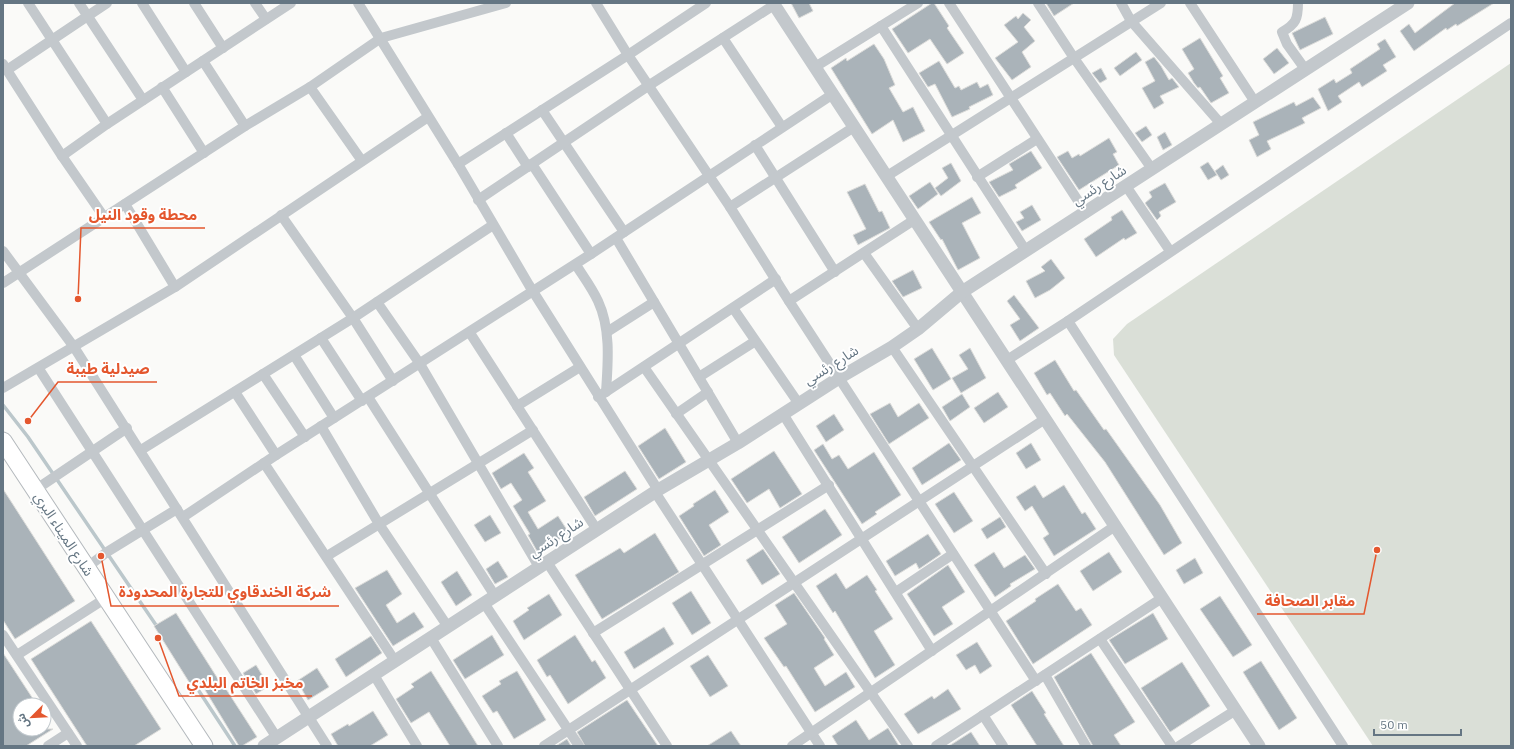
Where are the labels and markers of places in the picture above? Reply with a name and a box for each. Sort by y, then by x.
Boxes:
callout: محطة وقود النيل [81,201,205,228]
callout: صيدلية طيبة [58,355,157,382]
callout: شركة الخندقاوي للتجارة المحدودة [111,579,339,606]
callout: مقابر الصحافة [1257,587,1364,614]
callout: مخبز الخاتم البلدي [179,669,312,696]

